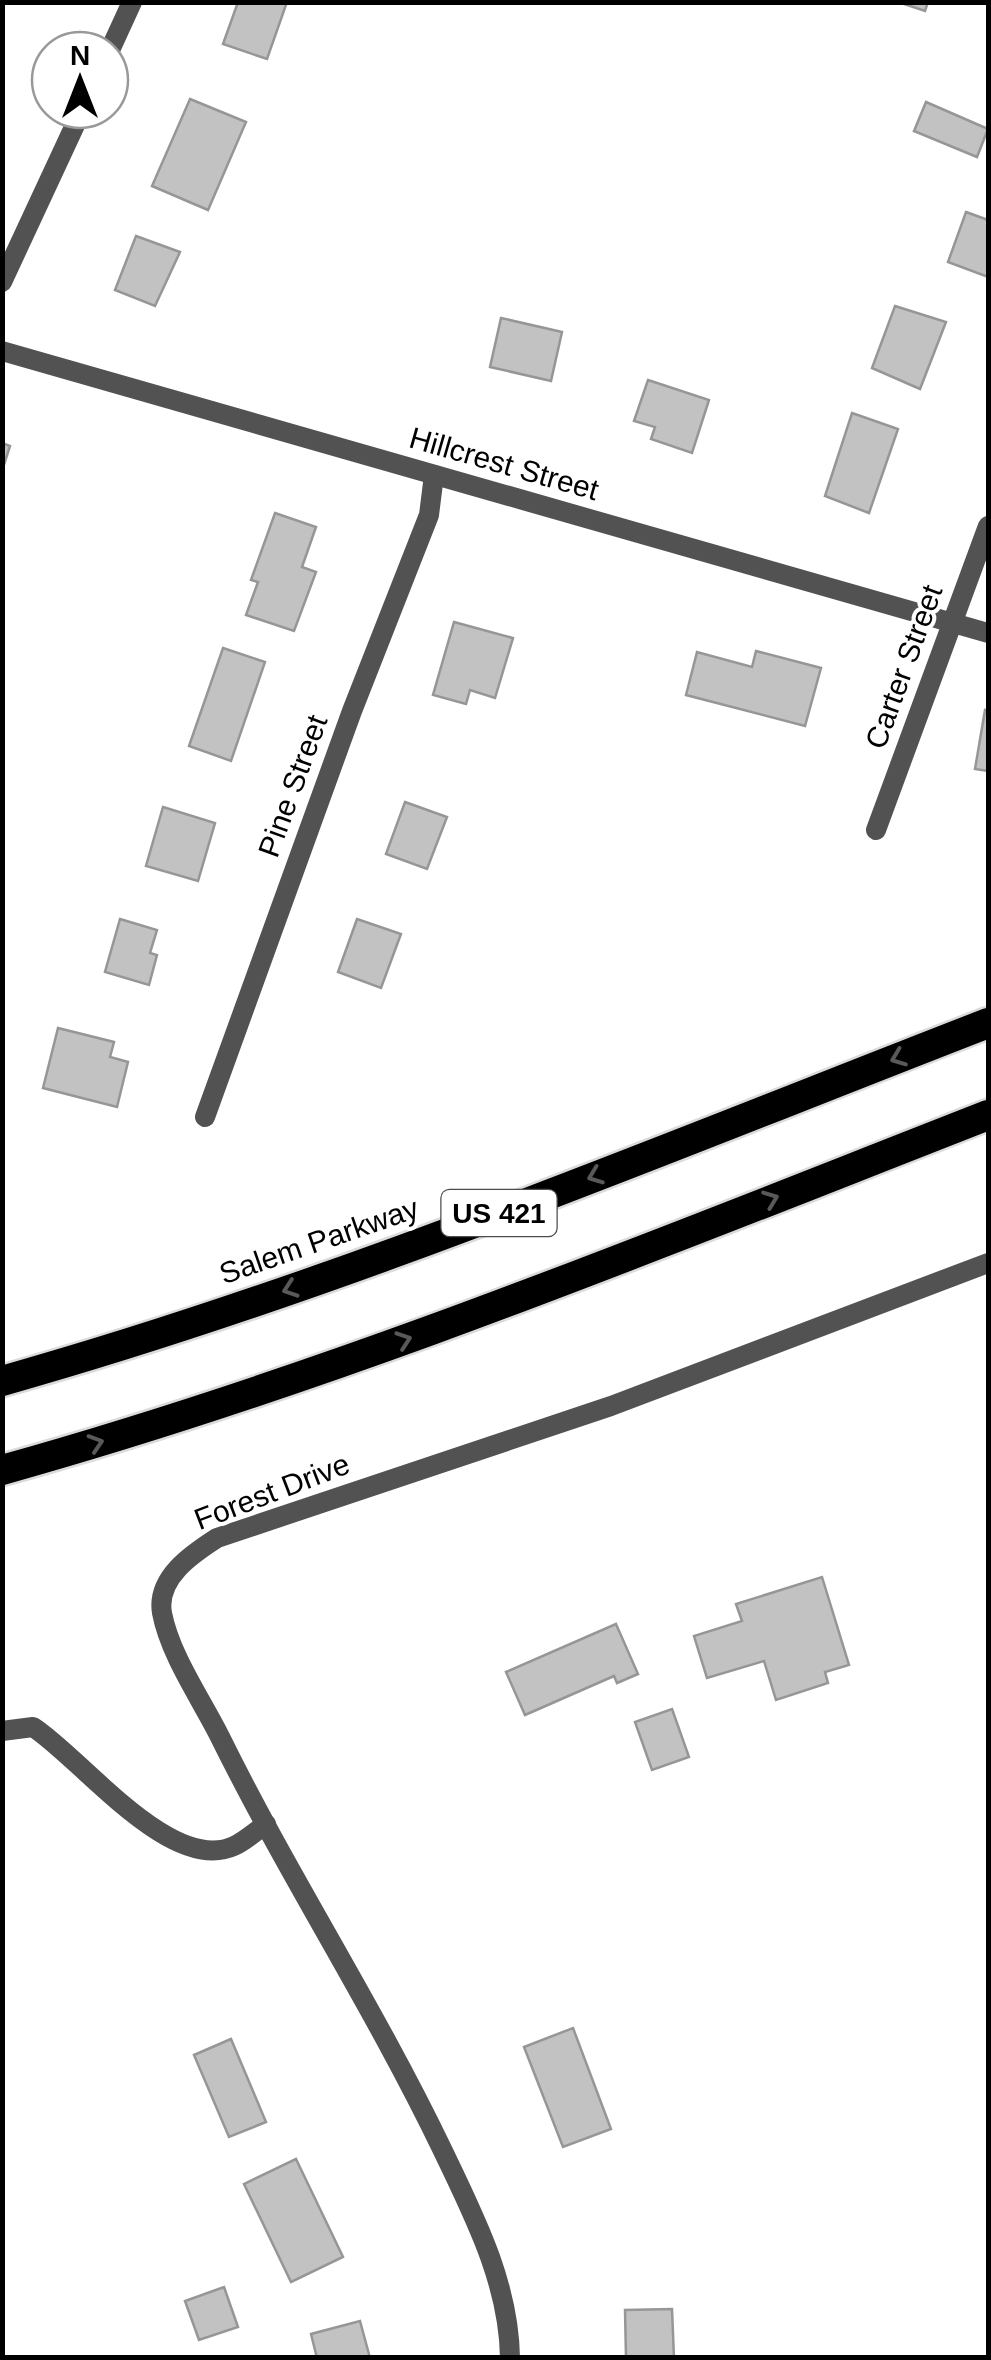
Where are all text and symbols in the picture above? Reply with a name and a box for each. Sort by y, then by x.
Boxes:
north arrow [30,30,130,130]
text: N [70,40,90,71]
street label: Hillcrest Street [406,421,603,506]
street label: Carter Street [859,580,949,753]
street label: Pine Street [252,710,334,861]
one-way arrow [890,1047,907,1067]
one-way arrow [587,1164,604,1184]
road number: US 421 [442,1190,556,1236]
street label: Salem Parkway [215,1191,423,1290]
one-way arrow [762,1191,779,1211]
one-way arrow [283,1277,300,1298]
one-way arrow [395,1331,412,1352]
one-way arrow [87,1435,104,1455]
street label: Forest Drive [190,1447,354,1536]

